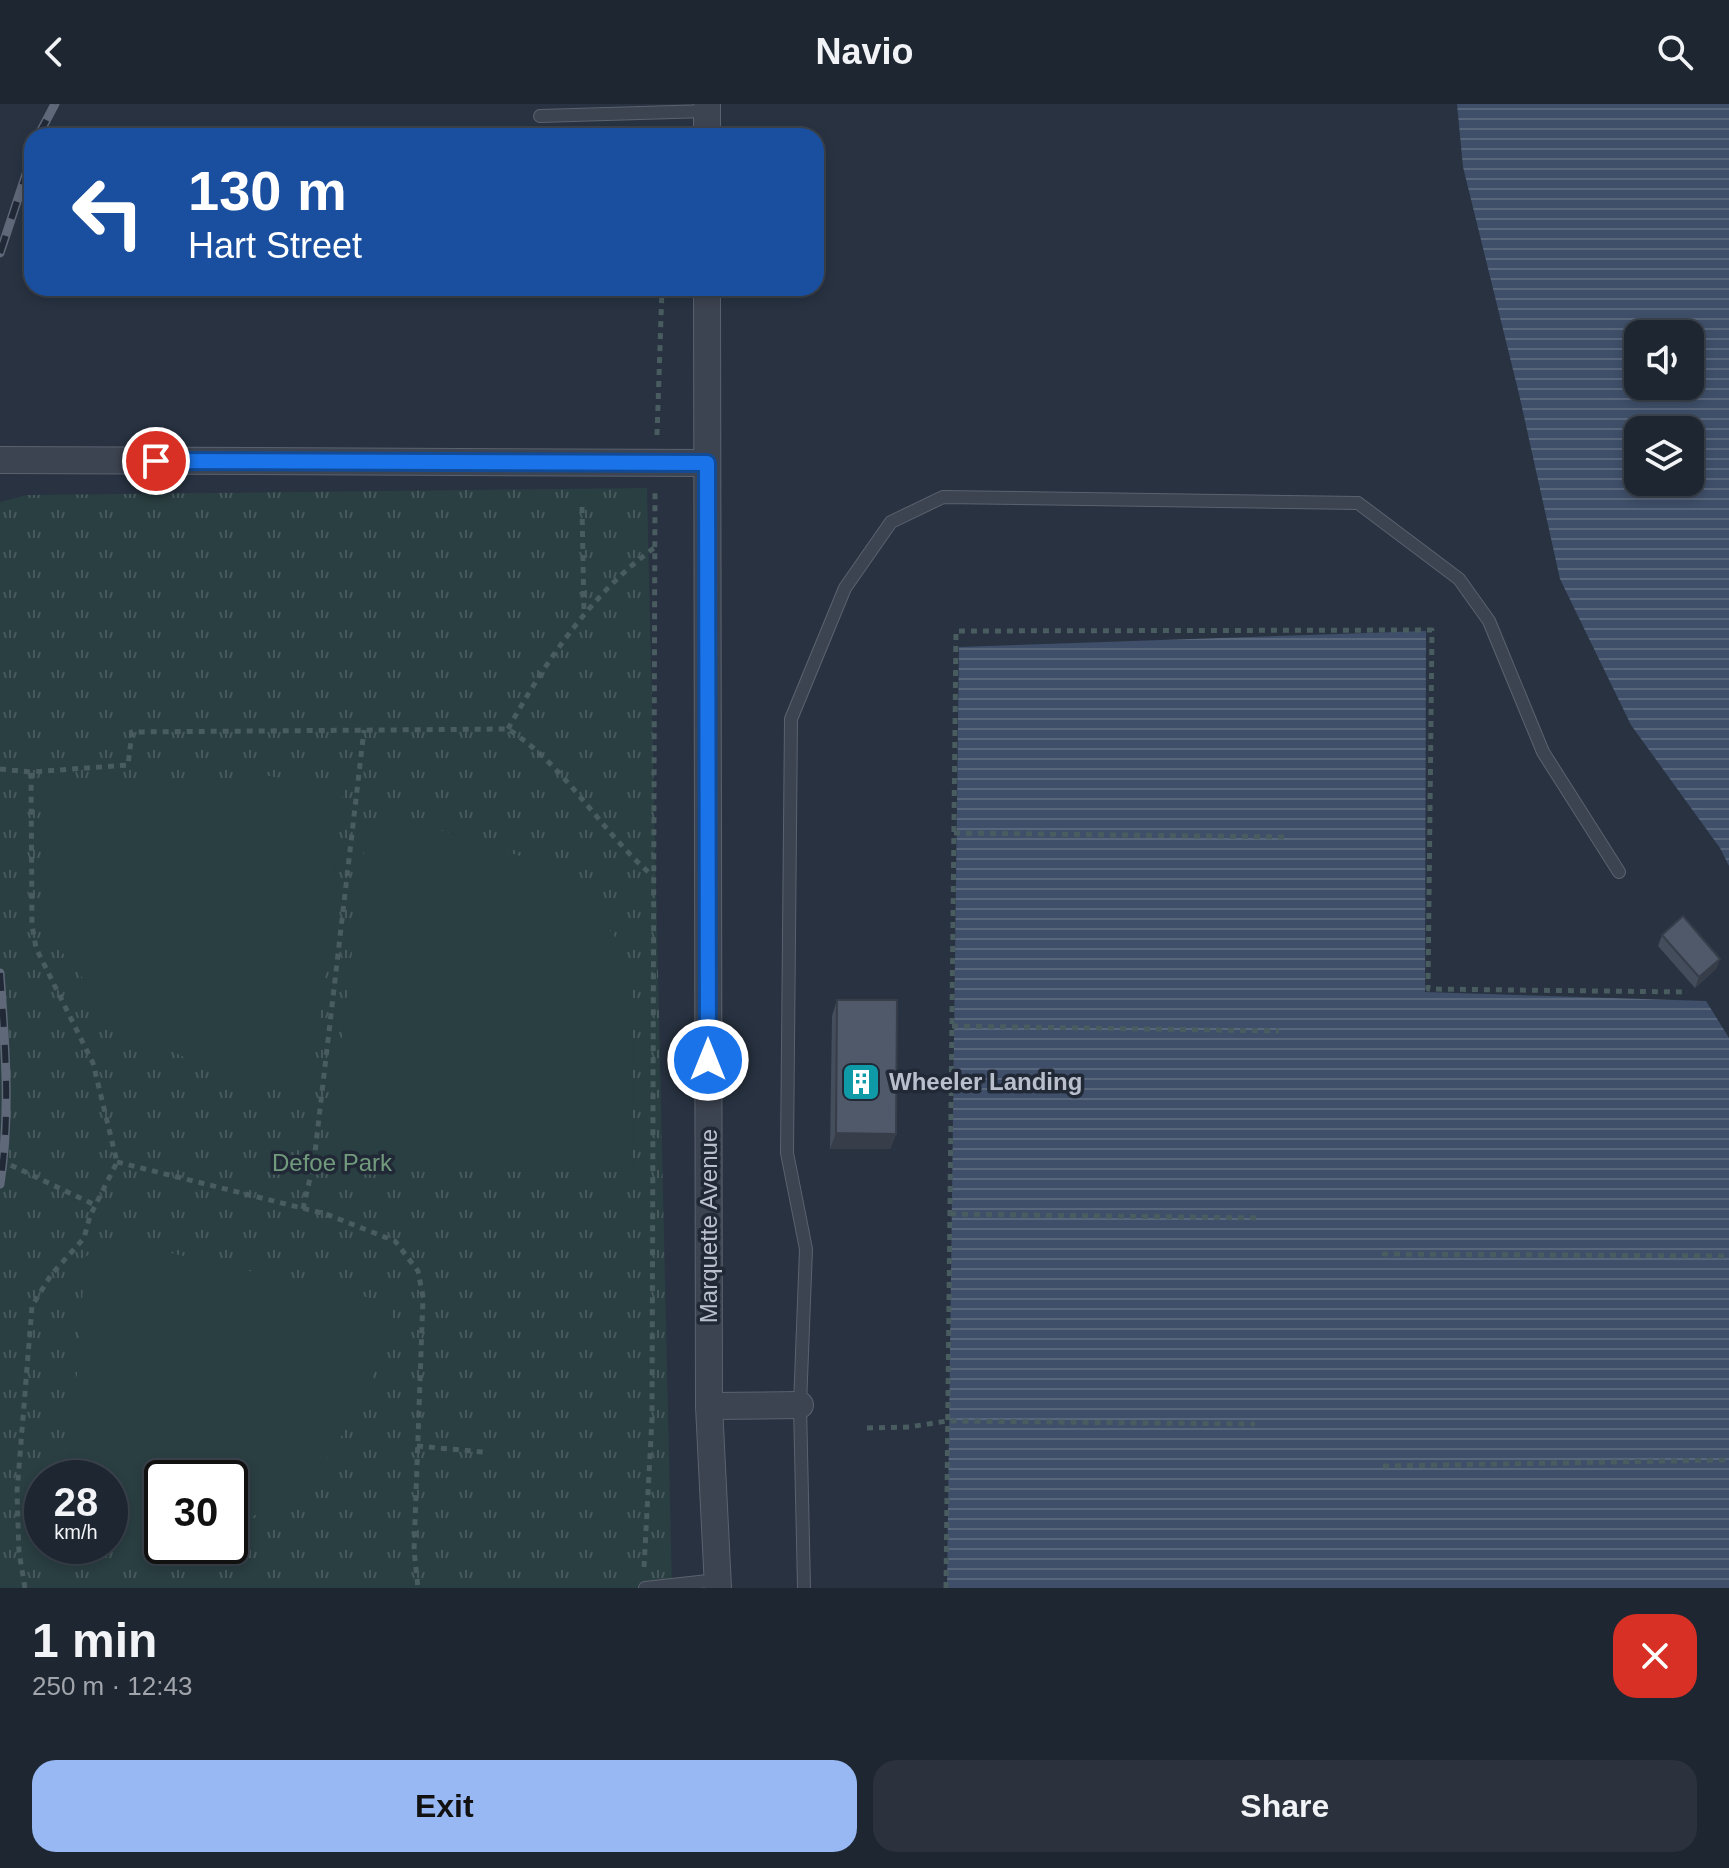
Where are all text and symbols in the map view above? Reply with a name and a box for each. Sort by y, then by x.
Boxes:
icon: back [32,30,76,74]
icon: search [1653,30,1697,74]
text: Navio [815,31,914,72]
text: 130 m [188,159,347,222]
icon: left [56,160,160,264]
text: Hart Street [188,225,362,266]
map controls [1624,320,1704,496]
button: sound [1624,320,1704,400]
button: layers [1624,416,1704,496]
pin [122,427,190,495]
icon: arrive [134,439,178,483]
position arrow [666,1018,750,1102]
building icon: Wheeler Landing [840,1061,882,1103]
place label: Wheeler Landing [889,1068,1082,1095]
street label: Marquette Avenue [695,1129,722,1323]
park label: Defoe Park [272,1149,393,1176]
speed limit sign: 30 [144,1460,248,1564]
text: 28 [54,1480,98,1524]
text: km/h [54,1521,98,1543]
text: 1 min [32,1614,157,1667]
button: close [1613,1614,1697,1698]
text: 250 m · 12:43 [32,1671,192,1701]
button: Exit [32,1760,857,1852]
button: Share [873,1760,1697,1852]

